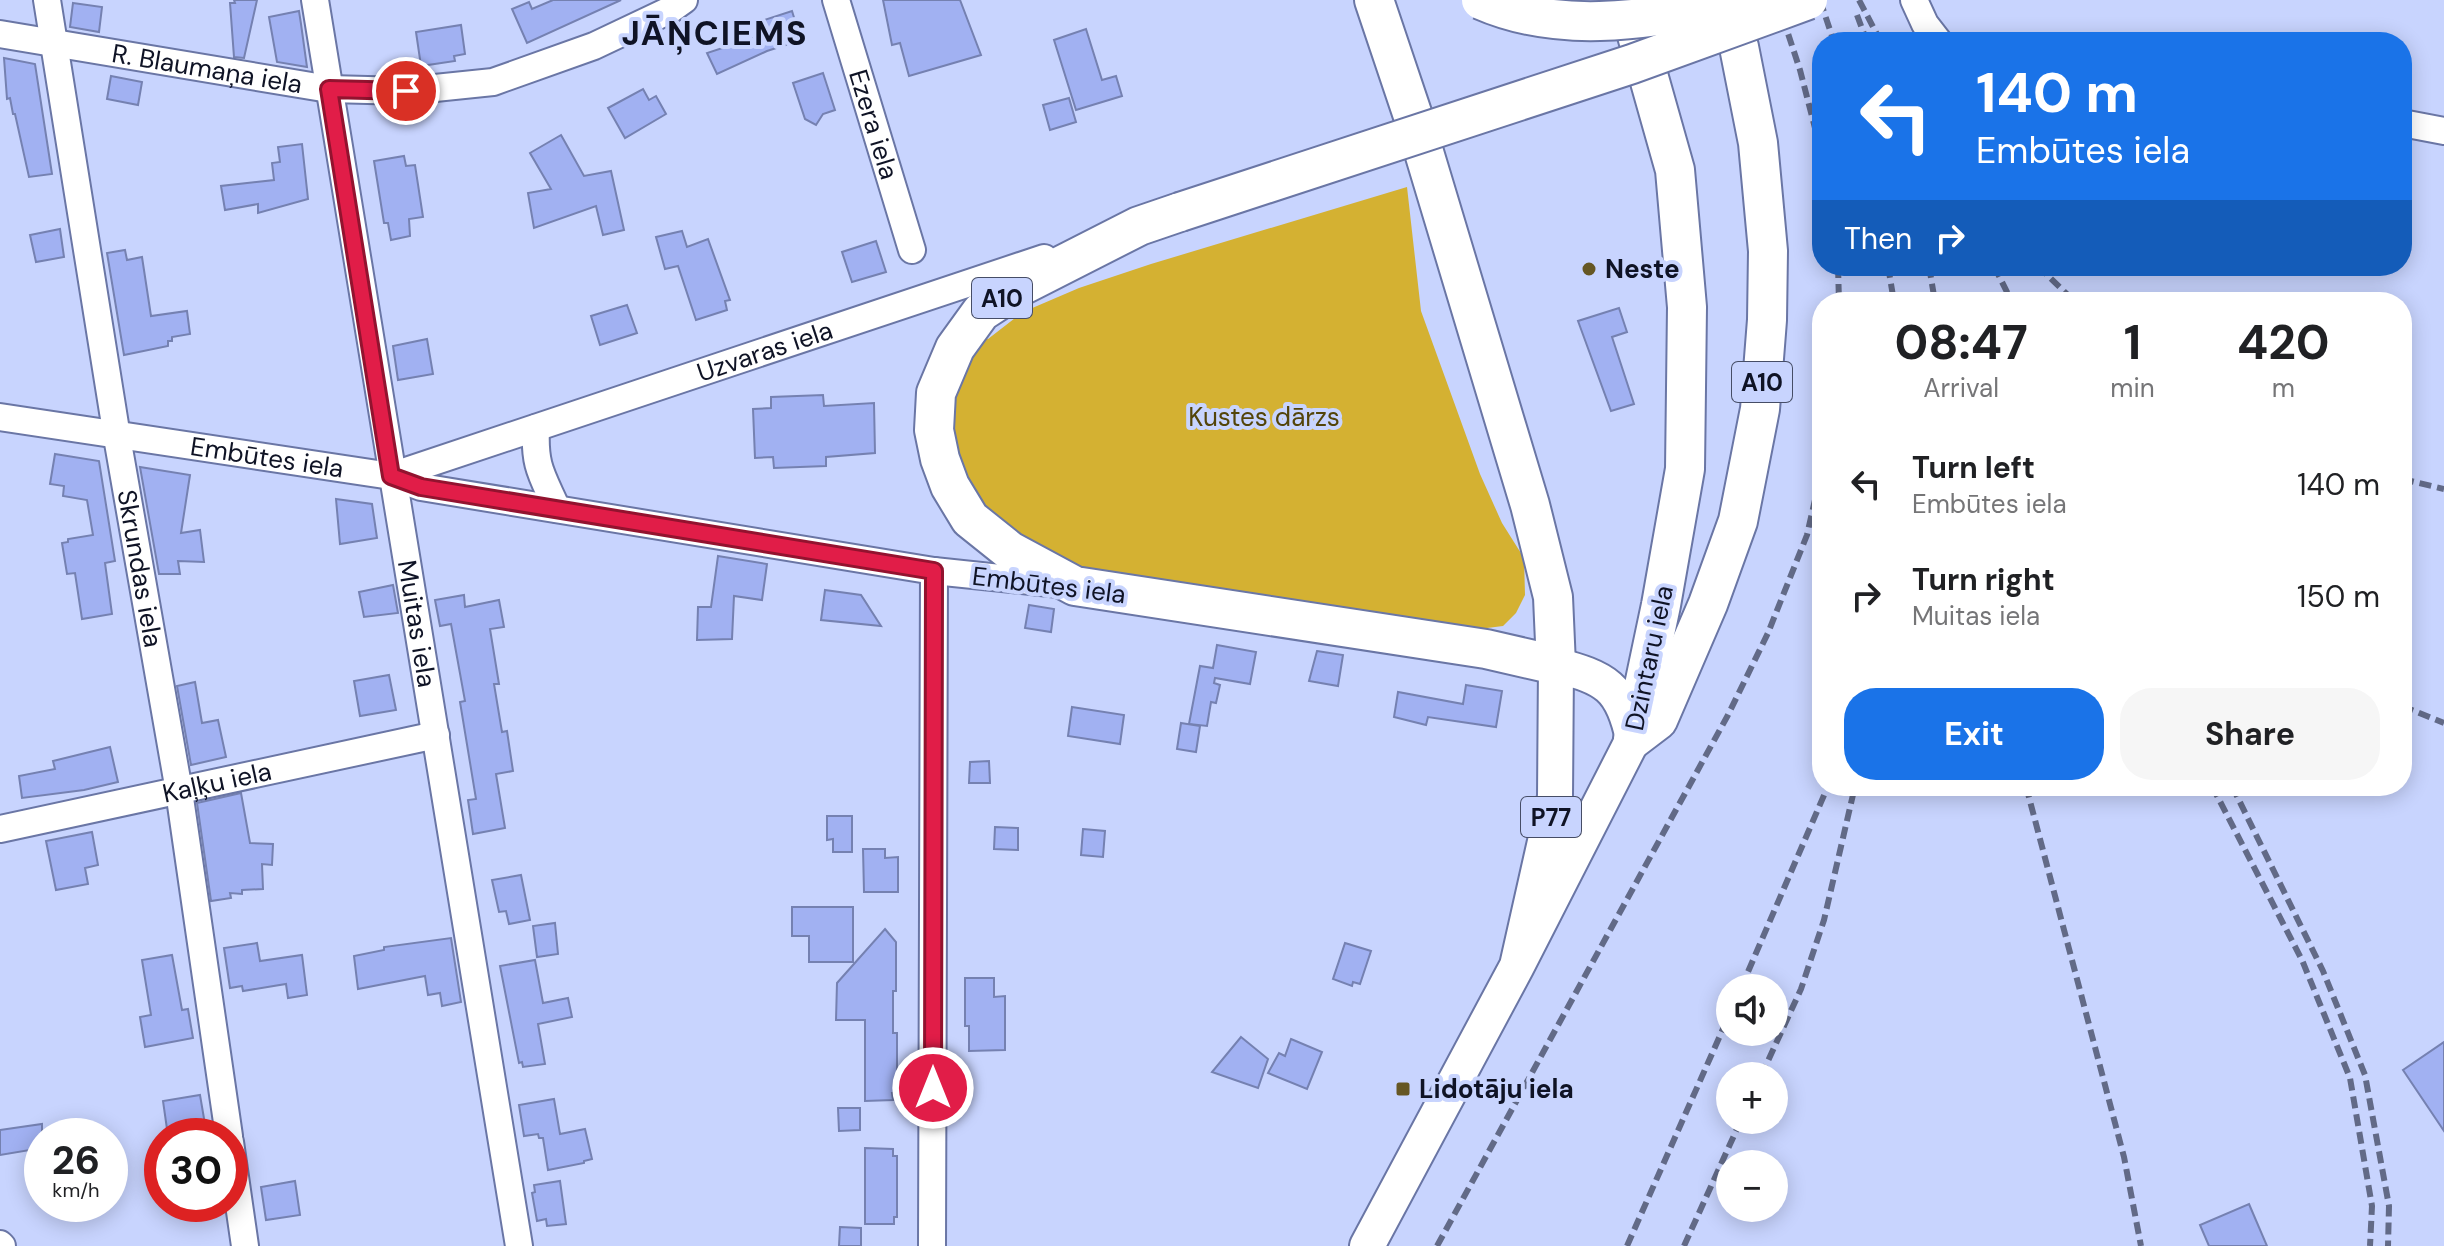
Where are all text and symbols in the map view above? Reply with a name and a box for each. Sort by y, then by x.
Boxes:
district label: JĀŅCIEMS [621,11,809,56]
street label: R. Blaumaņa iela [109,36,305,101]
text: 140 m [1976,56,2138,129]
pin [372,57,440,125]
icon: left [1844,64,1948,168]
street label: Ezera iela [841,65,907,183]
icon: arrive [384,69,428,113]
text: Embūtes iela [1976,127,2190,174]
icon: right [1928,216,1972,260]
text: Then [1844,219,1912,258]
place label: Neste [1605,252,1680,286]
marker: Neste [1580,260,1598,278]
road number: A10 [972,278,1032,318]
text: 08:47 [1894,311,2028,374]
text: 1 [2124,311,2141,374]
text: 420 [2237,311,2330,374]
street label: Uzvaras iela [692,313,837,390]
road number: A10 [1732,362,1792,402]
text: Arrival [1923,371,1999,405]
text: min [2110,371,2155,405]
text: m [2272,371,2295,405]
park label: Kustes dārzs [1188,400,1340,434]
street label: Embūtes iela [188,429,346,486]
text: Turn left [1912,448,2035,487]
icon: left [1844,462,1888,506]
text: 140 m [2297,465,2380,504]
street label: Skrundas iela [110,487,170,650]
text: Embūtes iela [1912,487,2067,521]
street label: Muitas iela [390,558,444,690]
street label: Embūtes iela [970,559,1128,611]
text: Turn right [1912,560,2055,599]
icon: right [1844,574,1888,618]
text: 150 m [2297,577,2380,616]
street label: Dzintaru iela [1617,582,1681,734]
text: Muitas iela [1912,599,2040,633]
button: Exit [1844,688,2104,780]
button: Share [2120,688,2380,780]
street label: Kaļķu iela [159,754,275,810]
road number: P77 [1521,797,1581,837]
map controls [1716,974,1788,1222]
button: sound [1716,974,1788,1046]
position arrow [891,1046,975,1130]
button: + [1716,1062,1788,1134]
place label: Lidotāju iela [1419,1072,1574,1106]
marker: Lidotāju iela [1394,1080,1412,1098]
speed limit sign: 30 [144,1118,248,1222]
text: 26 [52,1134,100,1186]
button: − [1716,1150,1788,1222]
text: km/h [52,1177,100,1203]

